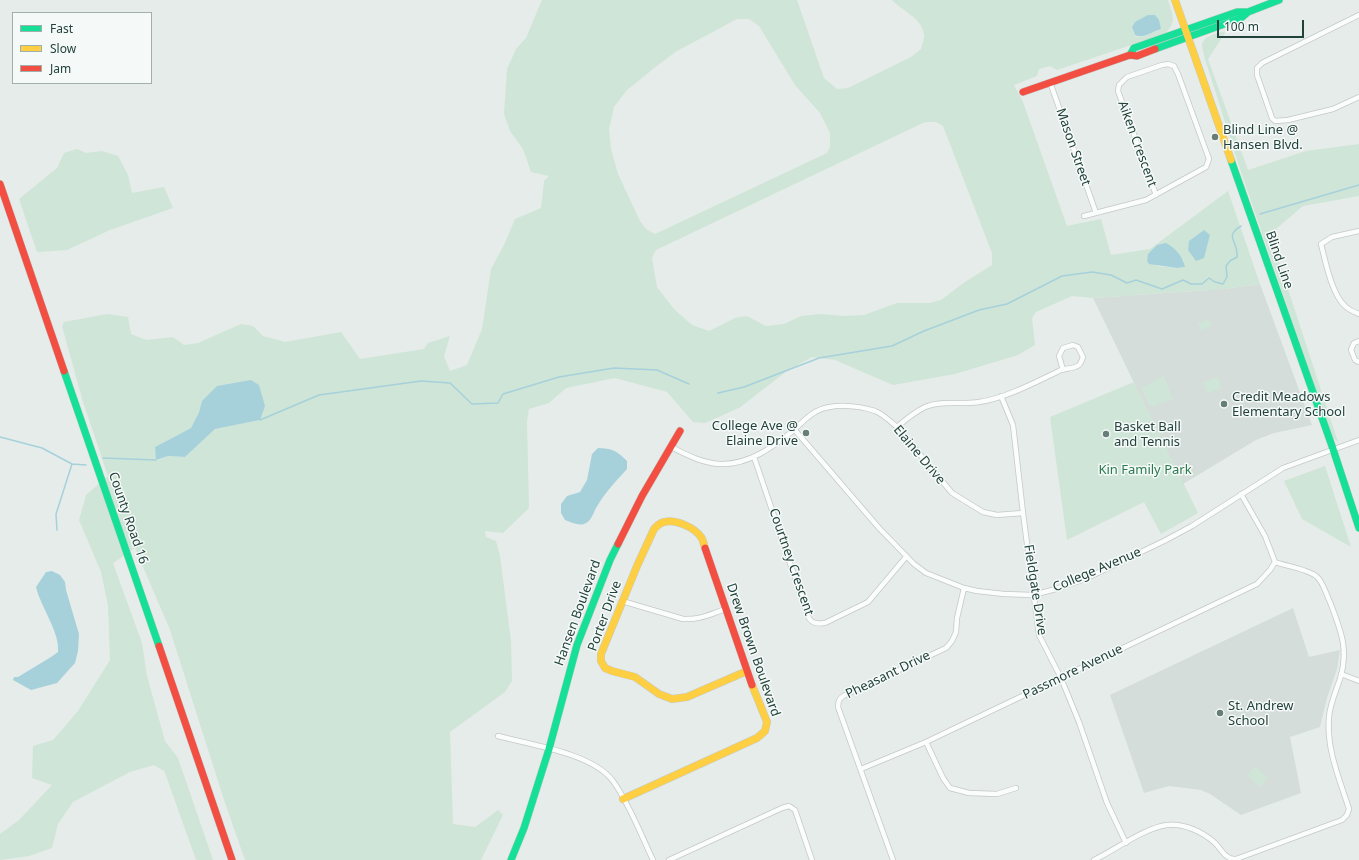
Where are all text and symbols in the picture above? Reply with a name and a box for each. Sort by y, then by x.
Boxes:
legend [12,12,152,84]
scale bar [1219,12,1306,38]
text: 100 m [1224,18,1259,35]
text: Fast [50,20,73,37]
text: Slow [50,40,76,57]
text: Jam [50,60,71,77]
street label: Aiken Crescent [1114,99,1160,189]
street label: Mason Street [1052,106,1094,188]
place label: Blind Line @ Hansen Blvd. [1223,122,1303,153]
marker: Blind Line @ Hansen Blvd. [1210,132,1220,142]
street label: Blind Line [1262,229,1296,291]
place label: Credit Meadows Elementary School [1232,389,1345,420]
marker: Credit Meadows Elementary School [1219,399,1229,409]
place label: College Ave @ Elaine Drive [712,418,798,449]
place label: Basket Ball and Tennis [1114,419,1181,450]
street label: Elaine Drive [890,422,948,488]
marker: College Ave @ Elaine Drive [801,428,811,438]
marker: Basket Ball and Tennis [1101,429,1111,439]
park label: Kin Family Park [1098,462,1192,478]
street label: County Road 16 [105,470,151,566]
street label: Courtney Crescent [765,506,817,618]
street label: Fieldgate Drive [1020,544,1050,636]
street label: College Avenue [1050,544,1144,596]
street label: Hansen Boulevard [552,558,604,668]
street label: Porter Drive [585,579,625,653]
street label: Drew Brown Boulevard [723,581,783,719]
street label: Passmore Avenue [1021,641,1125,703]
street label: Pheasant Drive [843,648,933,702]
place label: St. Andrew School [1228,698,1293,729]
marker: St. Andrew School [1215,708,1225,718]

